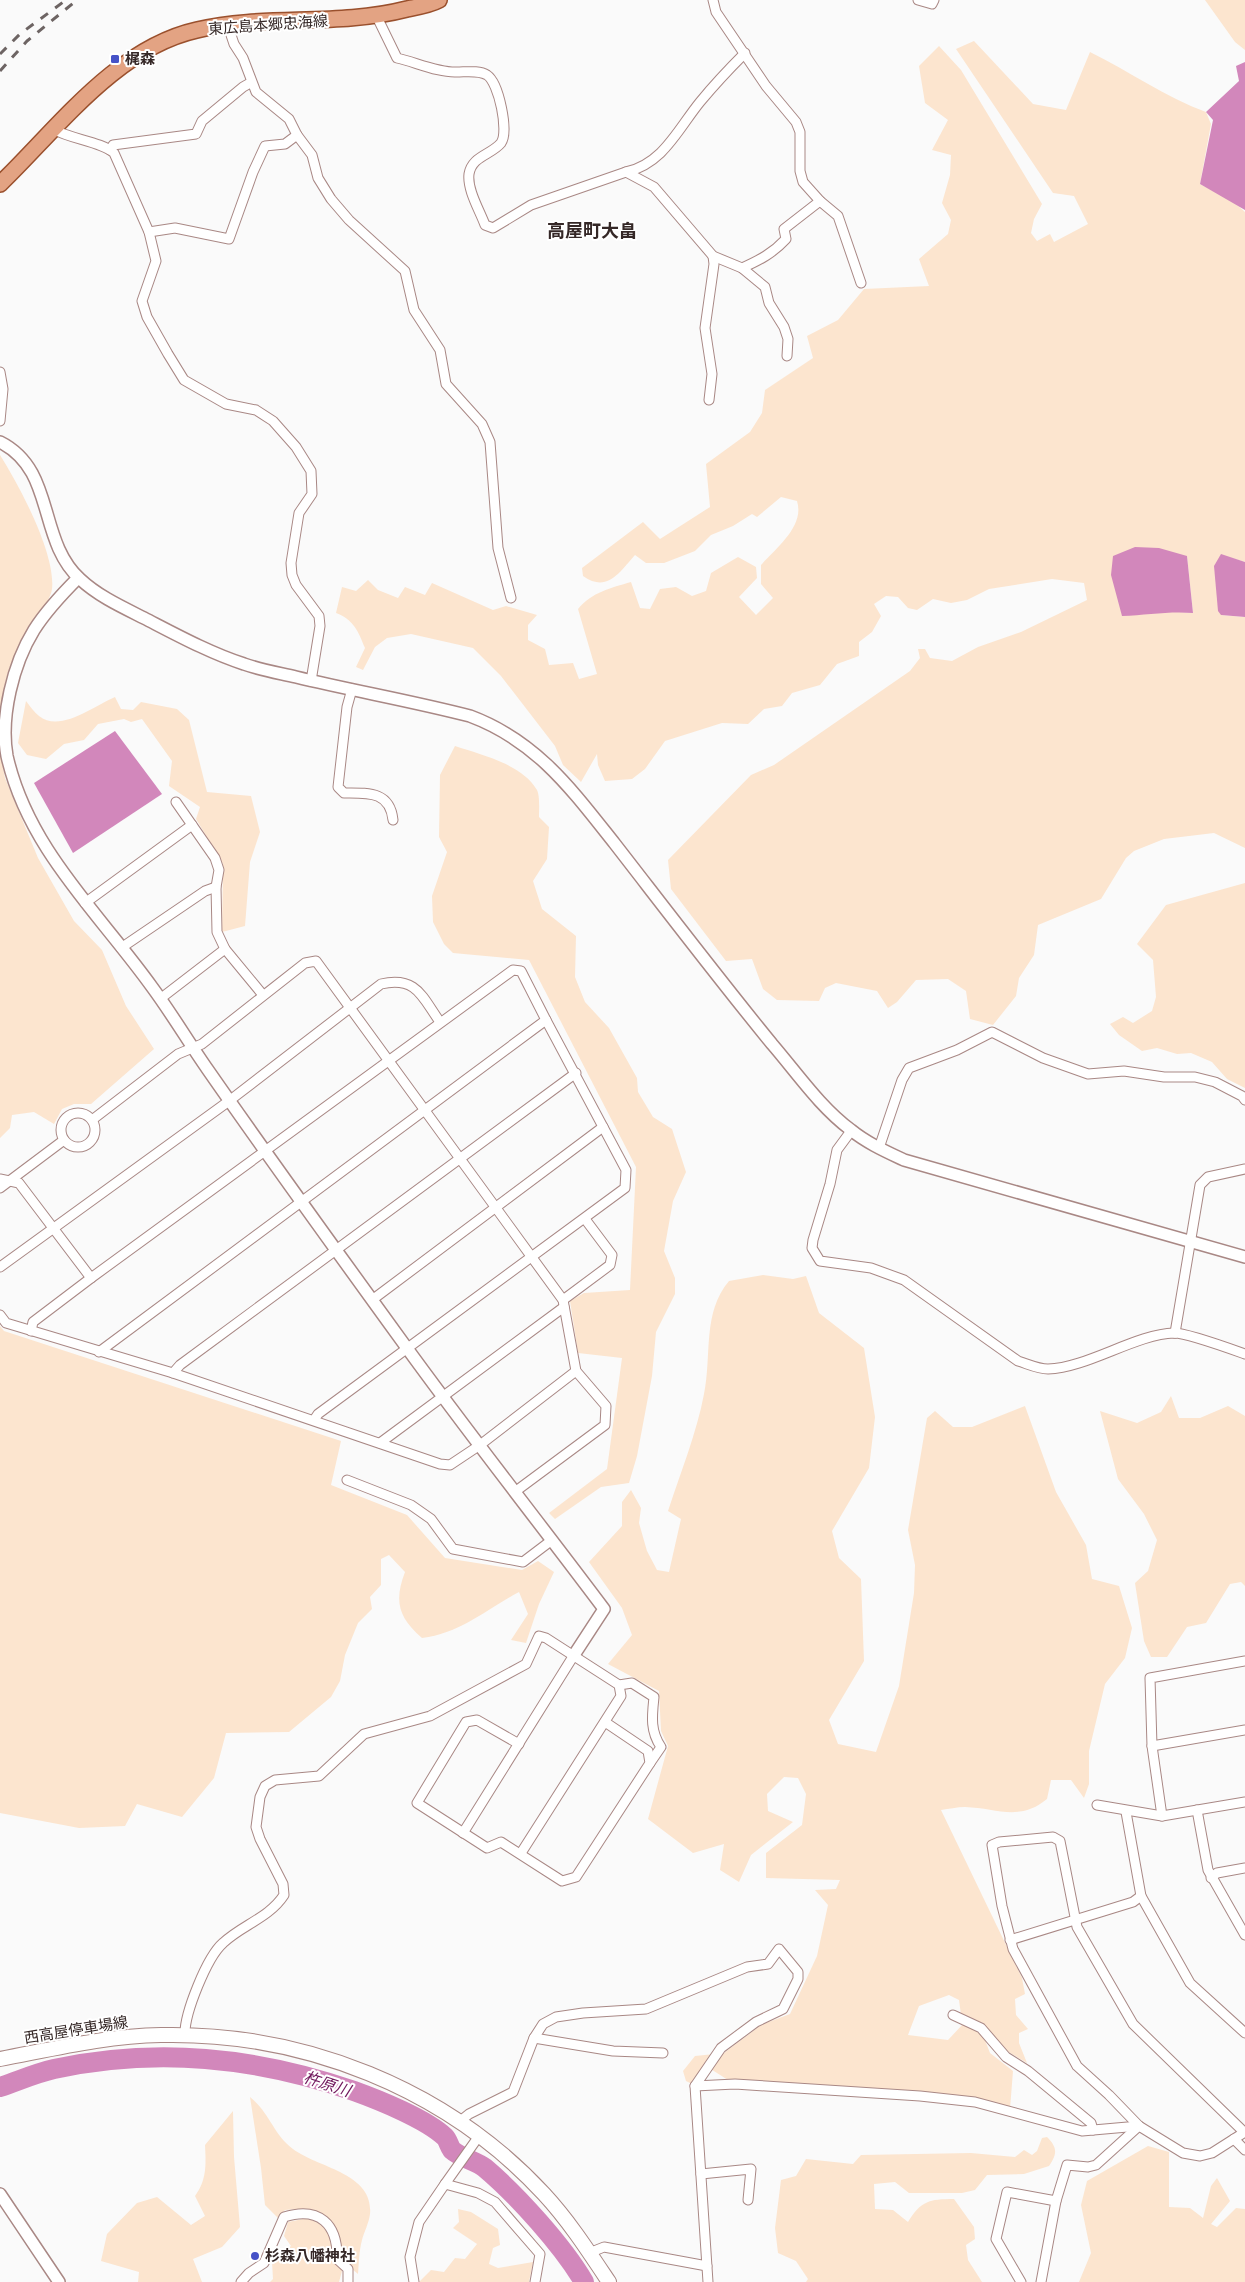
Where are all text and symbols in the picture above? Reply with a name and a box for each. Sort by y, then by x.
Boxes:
street label: 東広島本郷忠海線 [208,12,328,38]
place label: 梶森 [125,50,155,68]
marker: 梶森 [109,53,121,65]
district label: 高屋町大畠 [547,220,637,241]
street label: 西高屋停車場線 [23,2013,129,2047]
water label: 杵原川 [301,2068,355,2101]
place label: 杉森八幡神社 [265,2247,355,2265]
marker: 杉森八幡神社 [249,2250,261,2262]

